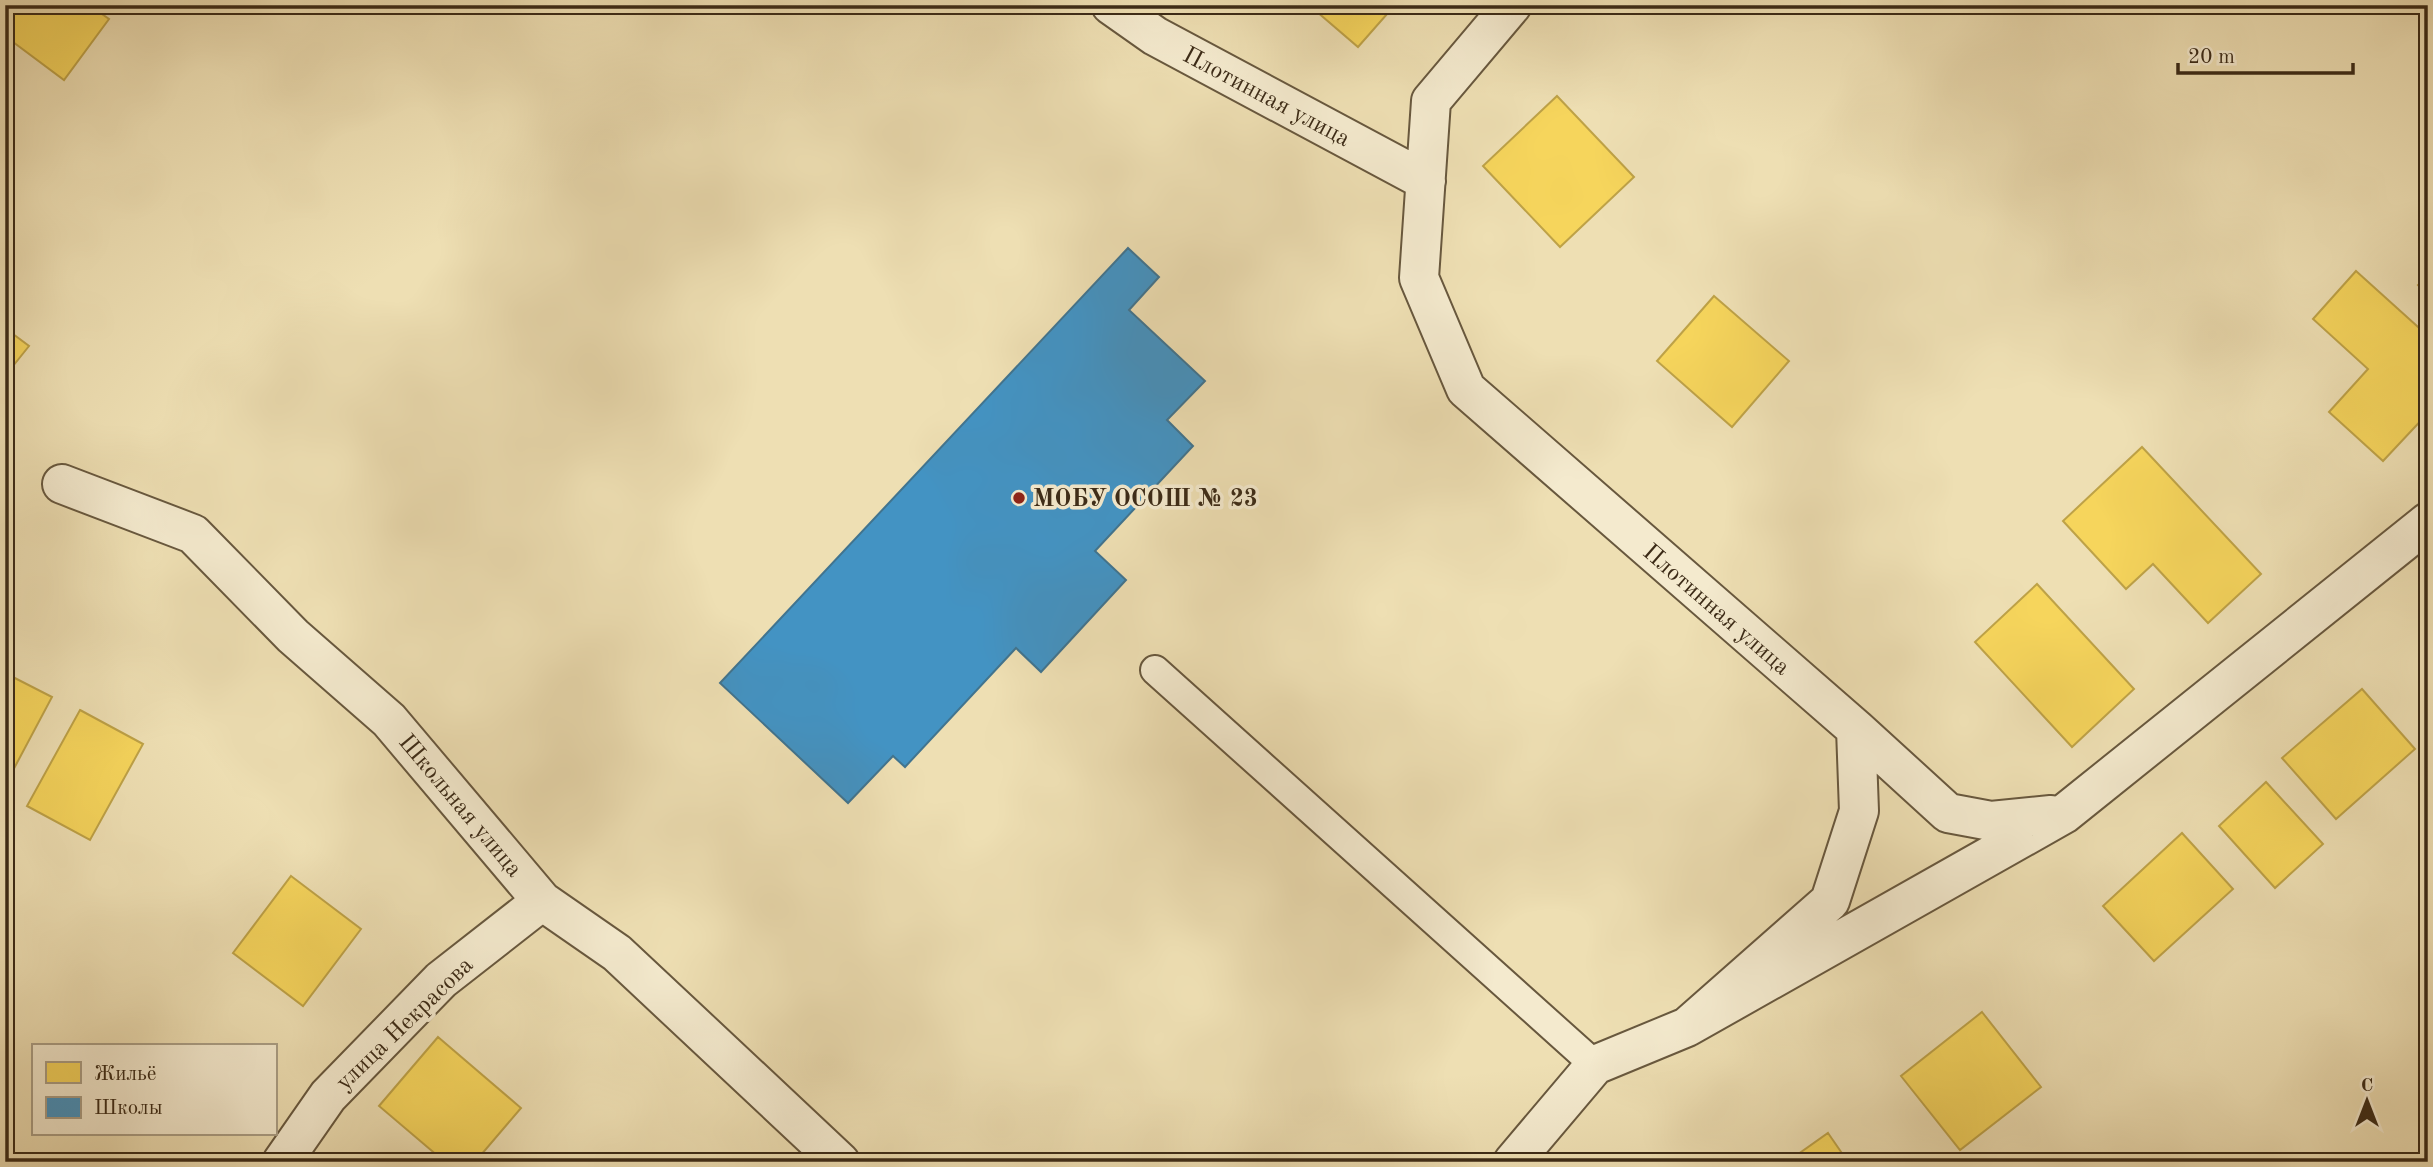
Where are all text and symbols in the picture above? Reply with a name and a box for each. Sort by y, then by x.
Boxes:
scale bar [2178,32,2352,76]
street label: Плотинная улица [1178,44,1354,152]
text: 20 m [2188,47,2235,68]
place label: МОБУ ОСОШ № 23 [1033,488,1258,512]
marker: МОБУ ОСОШ № 23 [1011,490,1027,506]
street label: Плотинная улица [1638,540,1794,681]
street label: Школьная улица [393,730,526,882]
street label: улица Некрасова [332,953,479,1096]
legend [32,1044,276,1136]
text: Жильё [94,1064,157,1085]
north arrow [2332,1066,2402,1136]
text: С [2361,1077,2373,1096]
text: Школы [94,1098,163,1119]

